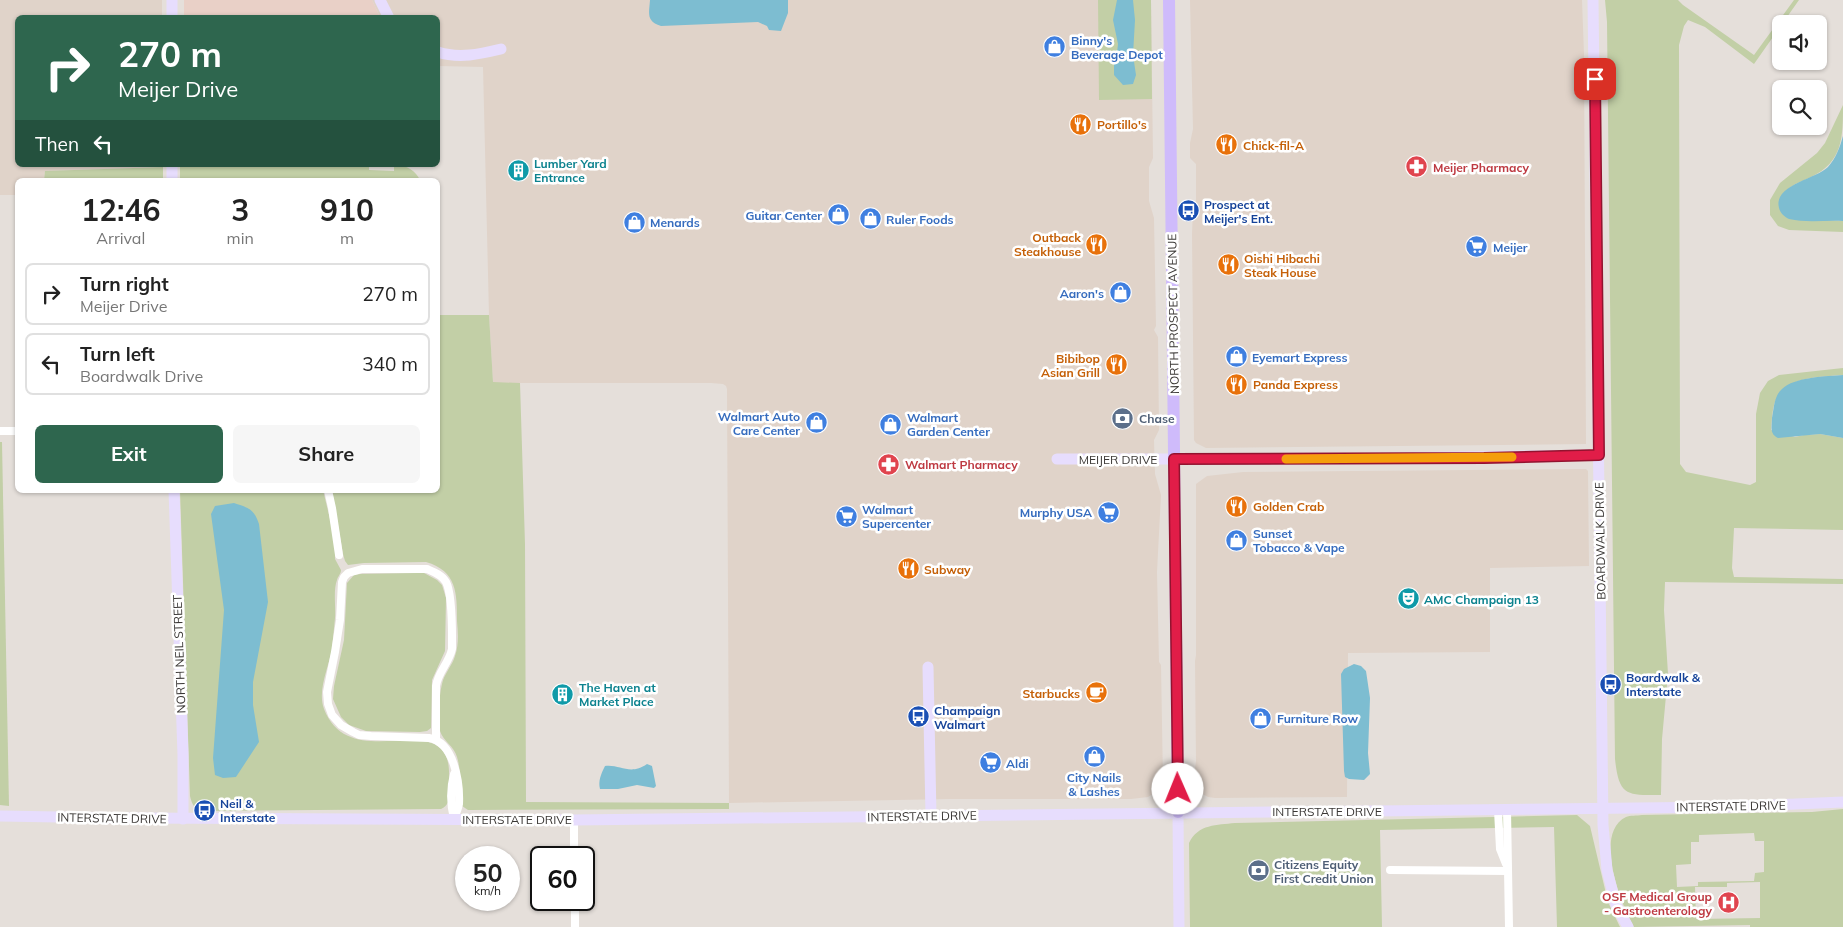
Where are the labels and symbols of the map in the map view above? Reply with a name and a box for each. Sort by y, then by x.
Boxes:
place label: Binny's Beverage Depot [1071,33,1163,62]
shop icon: Binny's Beverage Depot [1043,35,1067,59]
pin [1574,58,1616,100]
restaurant icon: Portillo's [1069,112,1093,136]
place label: Portillo's [1097,117,1147,132]
restaurant icon: Chick-fil-A [1215,133,1239,157]
place label: Chick-fil-A [1243,138,1304,153]
pharmacy icon: Meijer Pharmacy [1405,155,1429,179]
place label: Lumber Yard Entrance [534,156,607,185]
building icon: Lumber Yard Entrance [506,158,530,182]
place label: Meijer Pharmacy [1433,160,1530,175]
place label: Prospect at Meijer's Ent. [1204,197,1273,226]
bus stop icon: Prospect at Meijer's Ent. [1176,199,1200,223]
shop icon: Guitar Center [826,203,850,227]
shop icon: Ruler Foods [858,207,882,231]
place label: Guitar Center [745,208,822,223]
shop icon: Menards [622,210,646,234]
place label: Ruler Foods [886,212,954,227]
place label: Menards [650,215,700,230]
place label: Outback Steakhouse [1014,230,1081,259]
restaurant icon: Outback Steakhouse [1085,232,1109,256]
street label: NORTH PROSPECT AVENUE [1164,234,1182,394]
supermarket icon: Meijer [1465,235,1489,259]
place label: Meijer [1493,240,1528,255]
place label: Oishi Hibachi Steak House [1244,251,1320,280]
restaurant icon: Oishi Hibachi Steak House [1216,253,1240,277]
shop icon: Aaron's [1108,281,1132,305]
place label: Aaron's [1060,286,1104,301]
shop icon: Eyemart Express [1224,345,1248,369]
place label: Eyemart Express [1252,350,1348,365]
place label: Bibibop Asian Grill [1041,351,1100,380]
restaurant icon: Bibibop Asian Grill [1104,353,1128,377]
restaurant icon: Panda Express [1225,372,1249,396]
place label: Panda Express [1253,377,1338,392]
bank icon: Chase [1111,406,1135,430]
place label: Walmart Auto Care Center [718,409,800,438]
place label: Walmart Garden Center [907,410,990,439]
shop icon: Walmart Auto Care Center [804,411,828,435]
place label: Chase [1139,411,1175,426]
shop icon: Walmart Garden Center [879,412,903,436]
pharmacy icon: Walmart Pharmacy [877,452,901,476]
street label: MEIJER DRIVE [1079,452,1157,467]
place label: Walmart Pharmacy [905,457,1018,472]
street label: BOARDWALK DRIVE [1591,482,1609,600]
restaurant icon: Golden Crab [1225,494,1249,518]
place label: Golden Crab [1253,499,1324,514]
supermarket icon: Murphy USA [1096,500,1120,524]
place label: Walmart Supercenter [862,502,931,531]
supermarket icon: Walmart Supercenter [834,504,858,528]
place label: Murphy USA [1020,505,1092,520]
place label: Sunset Tobacco & Vape [1253,526,1345,555]
shop icon: Sunset Tobacco & Vape [1225,528,1249,552]
restaurant icon: Subway [896,557,920,581]
place label: Subway [924,562,971,577]
theatre icon: AMC Champaign 13 [1396,587,1420,611]
place label: AMC Champaign 13 [1424,592,1539,607]
street label: NORTH NEIL STREET [169,594,189,714]
place label: Boardwalk & Interstate [1626,670,1701,699]
bus stop icon: Boardwalk & Interstate [1598,672,1622,696]
place label: The Haven at Market Place [579,680,656,709]
cafe icon: Starbucks [1084,681,1108,705]
building icon: The Haven at Market Place [551,682,575,706]
place label: Starbucks [1022,686,1080,701]
place label: Champaign Walmart [934,703,1000,732]
bus stop icon: Champaign Walmart [906,705,930,729]
shop icon: Furniture Row [1249,706,1273,730]
place label: Furniture Row [1277,711,1358,726]
shop icon: City Nails & Lashes [1082,744,1106,768]
supermarket icon: Aldi [978,751,1002,775]
place label: Aldi [1006,756,1029,771]
position arrow [1151,762,1203,814]
place label: City Nails & Lashes [1067,770,1121,799]
place label: Neil & Interstate [220,796,276,825]
bus stop icon: Neil & Interstate [192,798,216,822]
street label: INTERSTATE DRIVE [1676,798,1786,814]
street label: INTERSTATE DRIVE [1272,804,1382,819]
street label: INTERSTATE DRIVE [867,808,977,824]
street label: INTERSTATE DRIVE [57,810,167,826]
street label: INTERSTATE DRIVE [462,812,572,827]
speed limit sign: 60 [530,846,595,911]
place label: Citizens Equity First Credit Union [1274,857,1374,886]
bank icon: Citizens Equity First Credit Union [1246,859,1270,883]
place label: OSF Medical Group - Gastroenterology [1602,889,1712,918]
hospital icon: OSF Medical Group - Gastroenterology [1716,891,1740,915]

